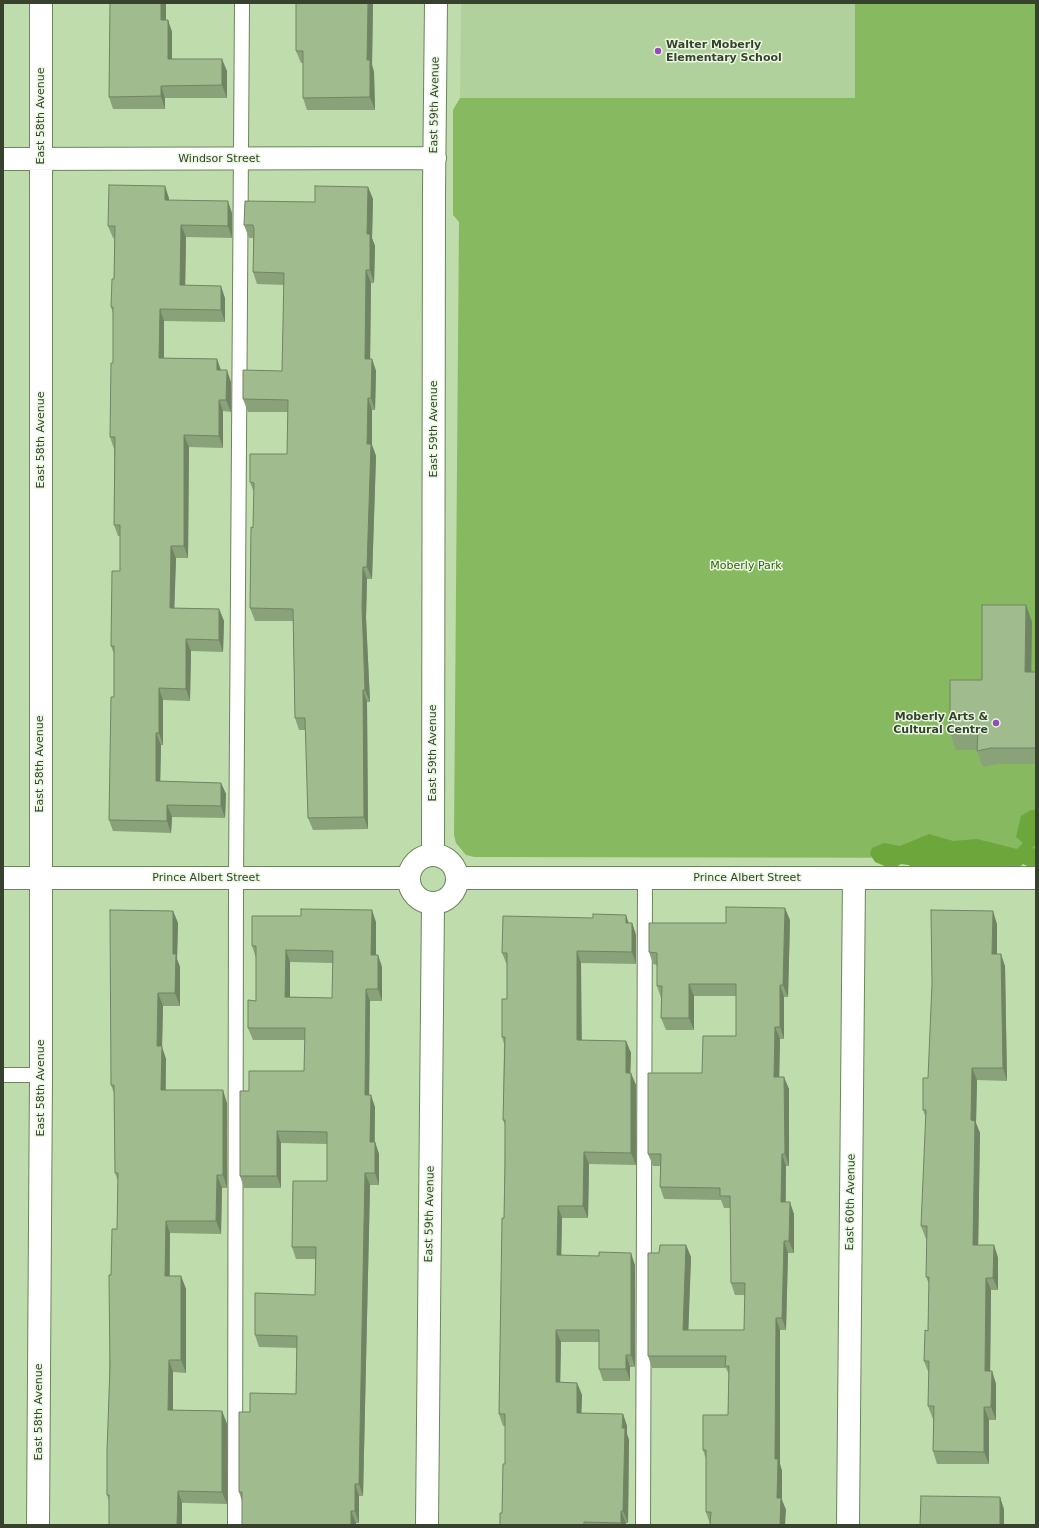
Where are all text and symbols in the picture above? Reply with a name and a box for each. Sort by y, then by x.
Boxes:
place label: Walter Moberly Elementary School [666,38,782,64]
marker: Walter Moberly Elementary School [653,46,663,56]
street label: East 59th Avenue [428,56,442,154]
street label: East 58th Avenue [34,68,48,164]
street label: Windsor Street [178,152,260,166]
street label: East 59th Avenue [427,381,441,477]
street label: East 58th Avenue [34,392,48,488]
park label: Moberly Park [710,559,782,573]
street label: East 59th Avenue [426,705,440,801]
place label: Moberly Arts & Cultural Centre [893,710,988,736]
street label: East 58th Avenue [33,716,47,812]
marker: Moberly Arts & Cultural Centre [991,718,1001,728]
street label: Prince Albert Street [152,871,260,885]
street label: Prince Albert Street [693,871,801,885]
street label: East 58th Avenue [34,1040,48,1136]
street label: East 60th Avenue [844,1153,858,1251]
street label: East 59th Avenue [423,1165,437,1263]
street label: East 58th Avenue [32,1364,46,1460]

